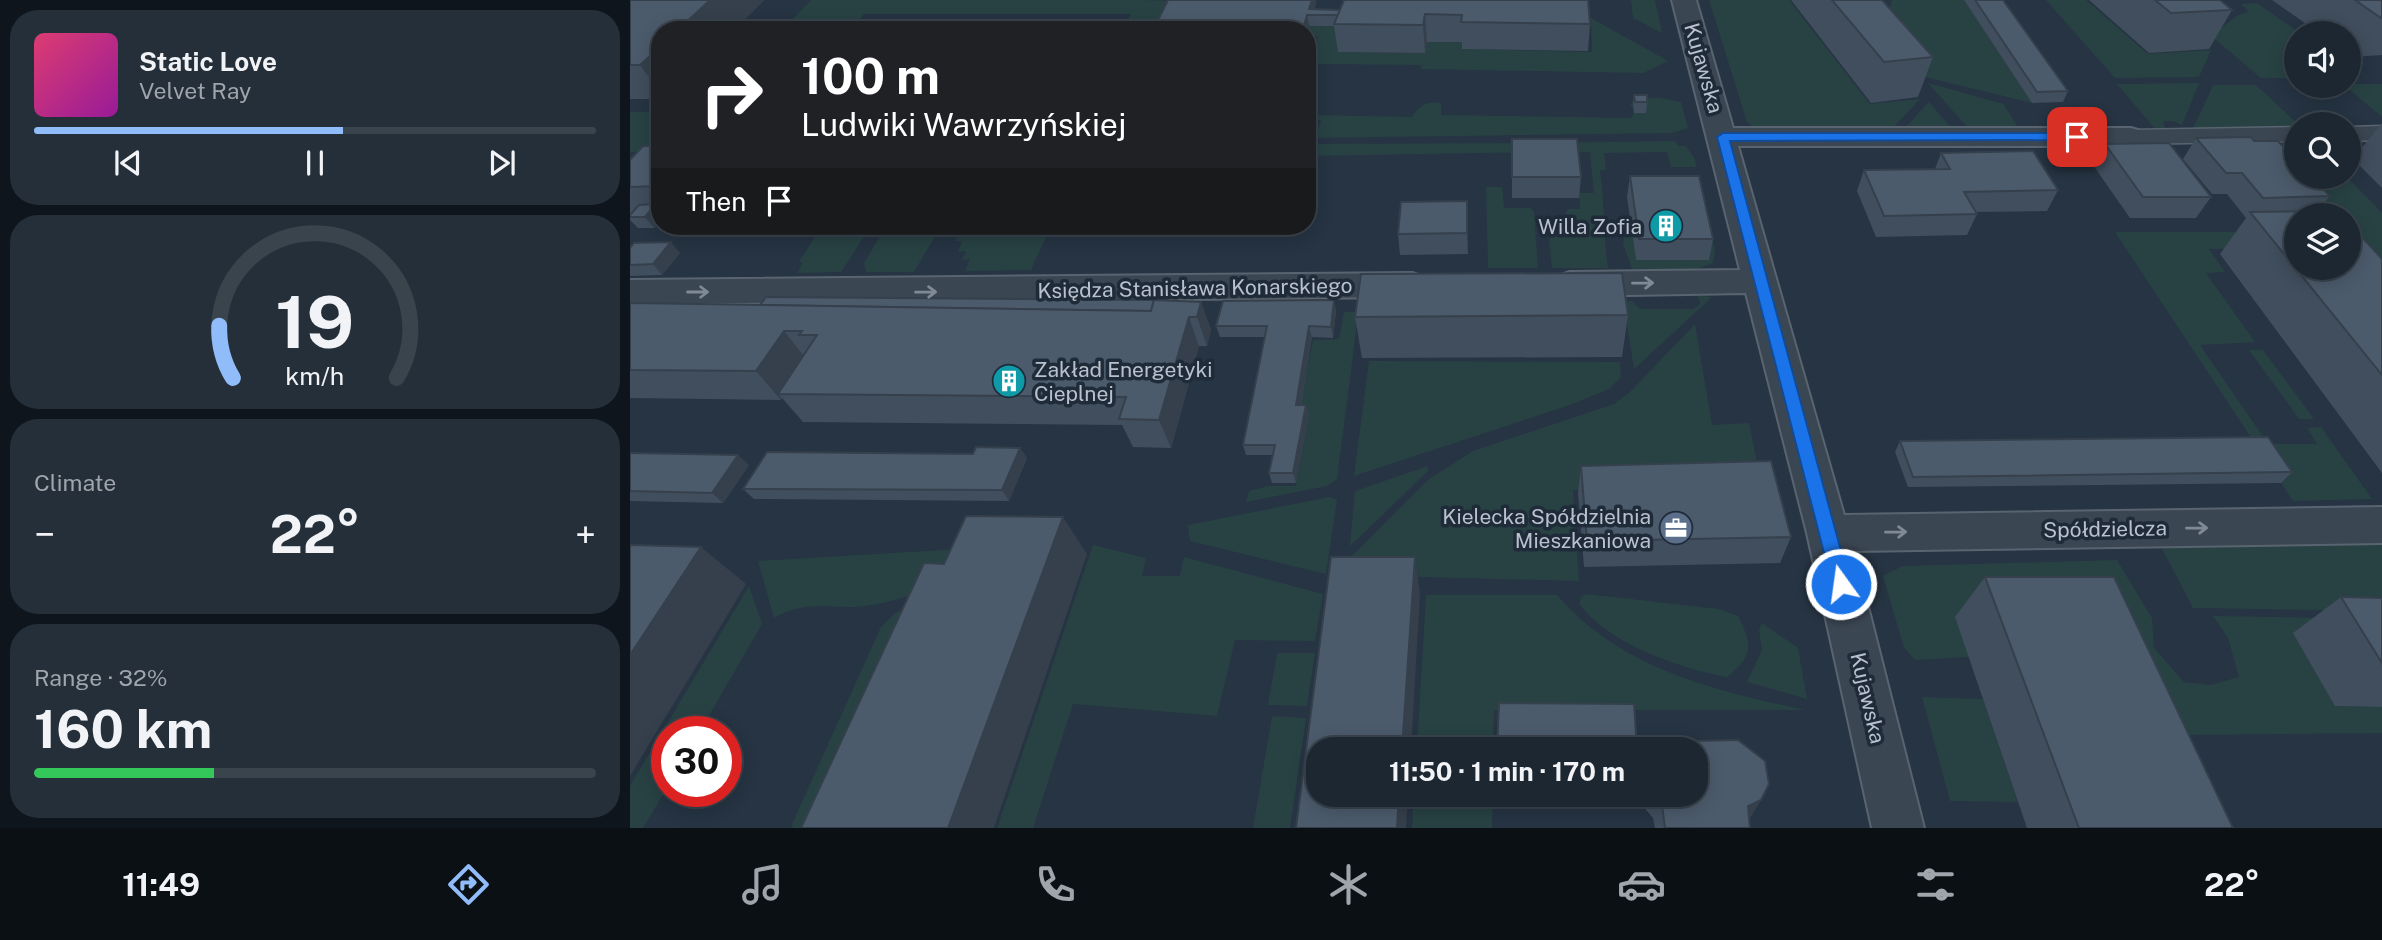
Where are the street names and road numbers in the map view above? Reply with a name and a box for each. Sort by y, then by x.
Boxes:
street label: Kujawska [1679,20,1729,116]
street label: Księdza Stanisława Konarskiego [1037,273,1353,303]
street label: Spółdzielcza [2043,515,2167,543]
street label: Kujawska [1845,650,1891,746]

